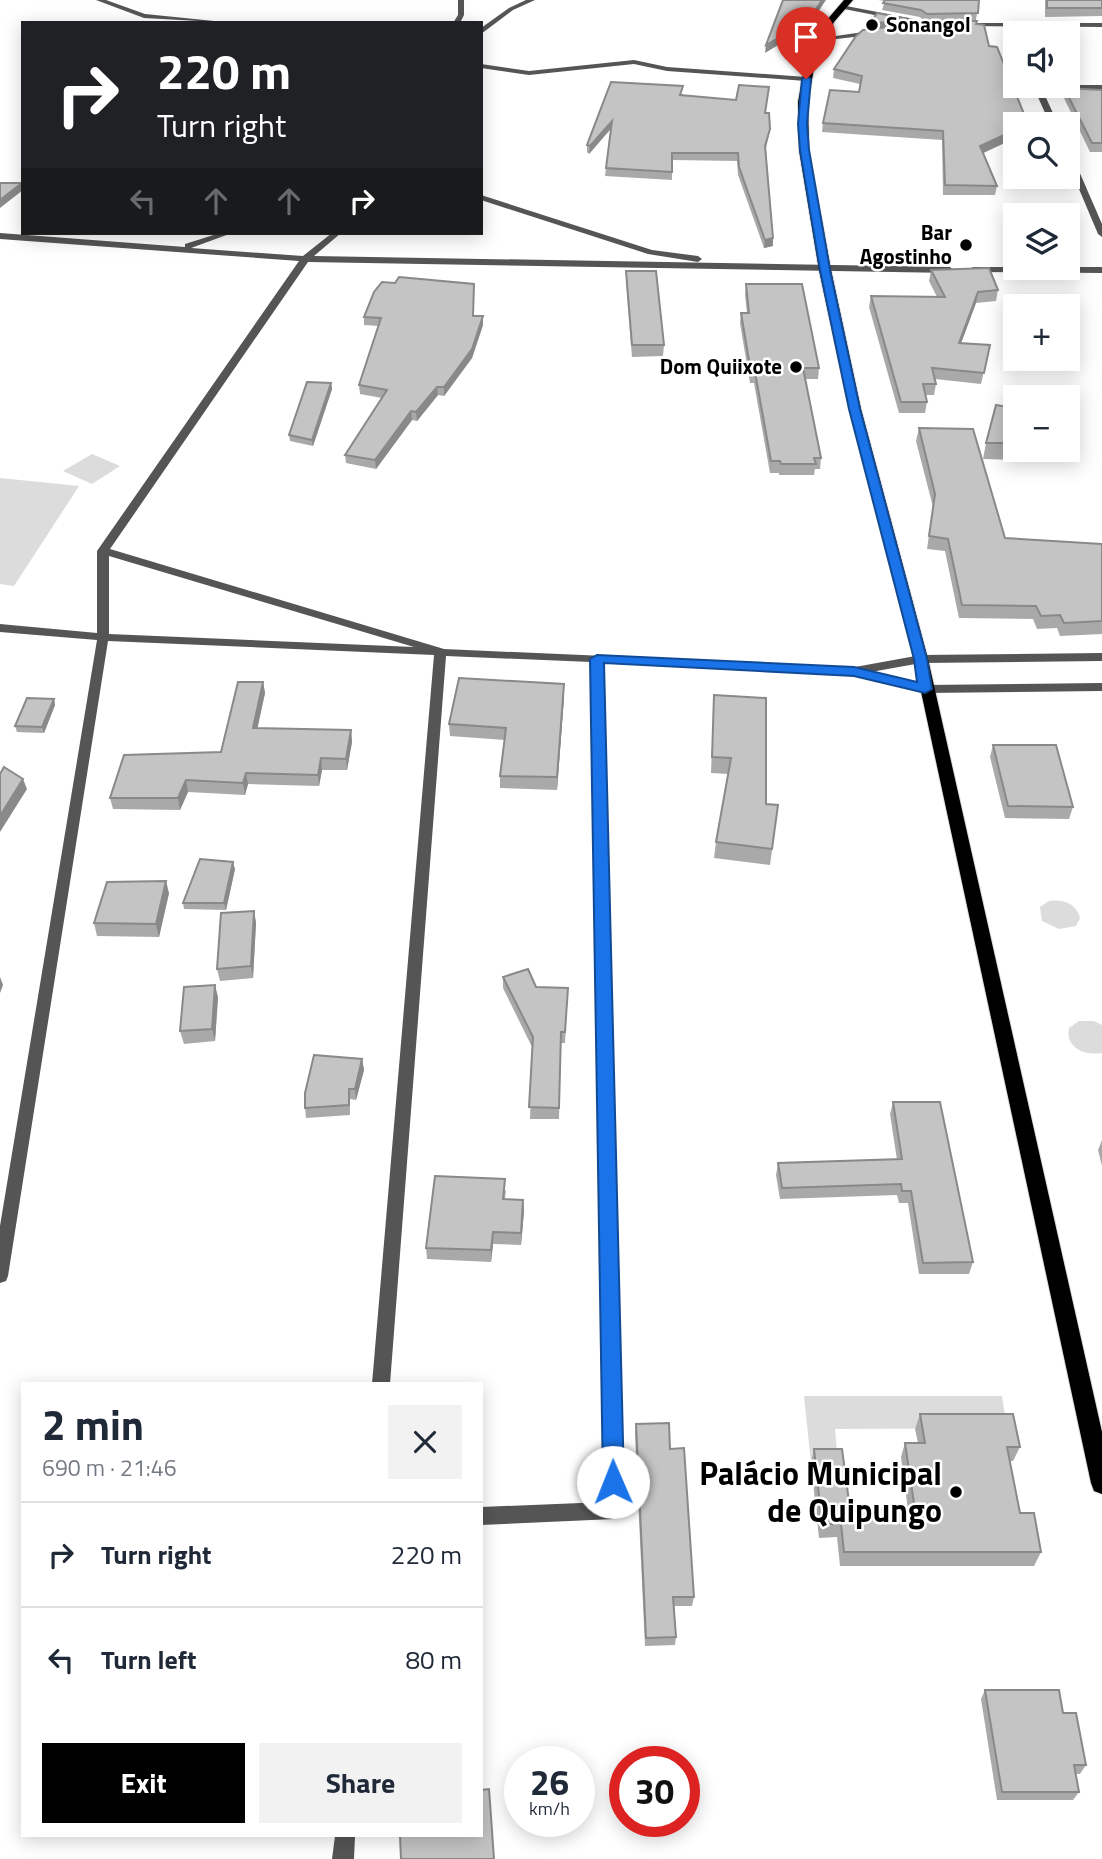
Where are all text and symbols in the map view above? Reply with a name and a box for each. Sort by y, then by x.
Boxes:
pin [776,7,836,79]
place label: Sonangol [886,8,971,40]
marker: Sonangol [864,17,880,33]
icon: arrive [787,18,825,56]
map controls [1003,21,1080,462]
button: sound [1003,21,1080,98]
text: 220 m [157,33,291,108]
icon: right [42,49,133,140]
text: Turn right [157,101,286,149]
button: search [1003,112,1080,189]
icon: left [124,182,162,220]
icon: ahead [197,182,235,220]
icon: ahead [270,182,308,220]
icon: right [343,182,381,220]
button: layers [1003,203,1080,280]
place label: Bar Agostinho [860,216,952,272]
marker: Bar Agostinho [958,237,974,253]
button: + [1003,294,1080,371]
place label: Dom Quiixote [660,350,782,382]
marker: Dom Quiixote [788,359,804,375]
button: − [1003,385,1080,462]
text: 2 min [42,1392,144,1456]
button: close [388,1405,462,1479]
position arrow [576,1445,650,1519]
place label: Palácio Municipal de Quipungo [699,1449,942,1534]
text: 690 m · 21:46 [42,1450,177,1485]
marker: Palácio Municipal de Quipungo [948,1484,964,1500]
text: Turn right [101,1535,212,1574]
text: 220 m [391,1535,462,1574]
icon: right [42,1536,80,1574]
text: Turn left [101,1640,196,1679]
text: 80 m [405,1640,462,1679]
icon: left [42,1641,80,1679]
button: Exit [42,1743,245,1823]
button: Share [259,1743,462,1823]
speed limit sign: 30 [609,1746,700,1837]
text: 26 [530,1755,569,1809]
text: km/h [529,1795,570,1822]

